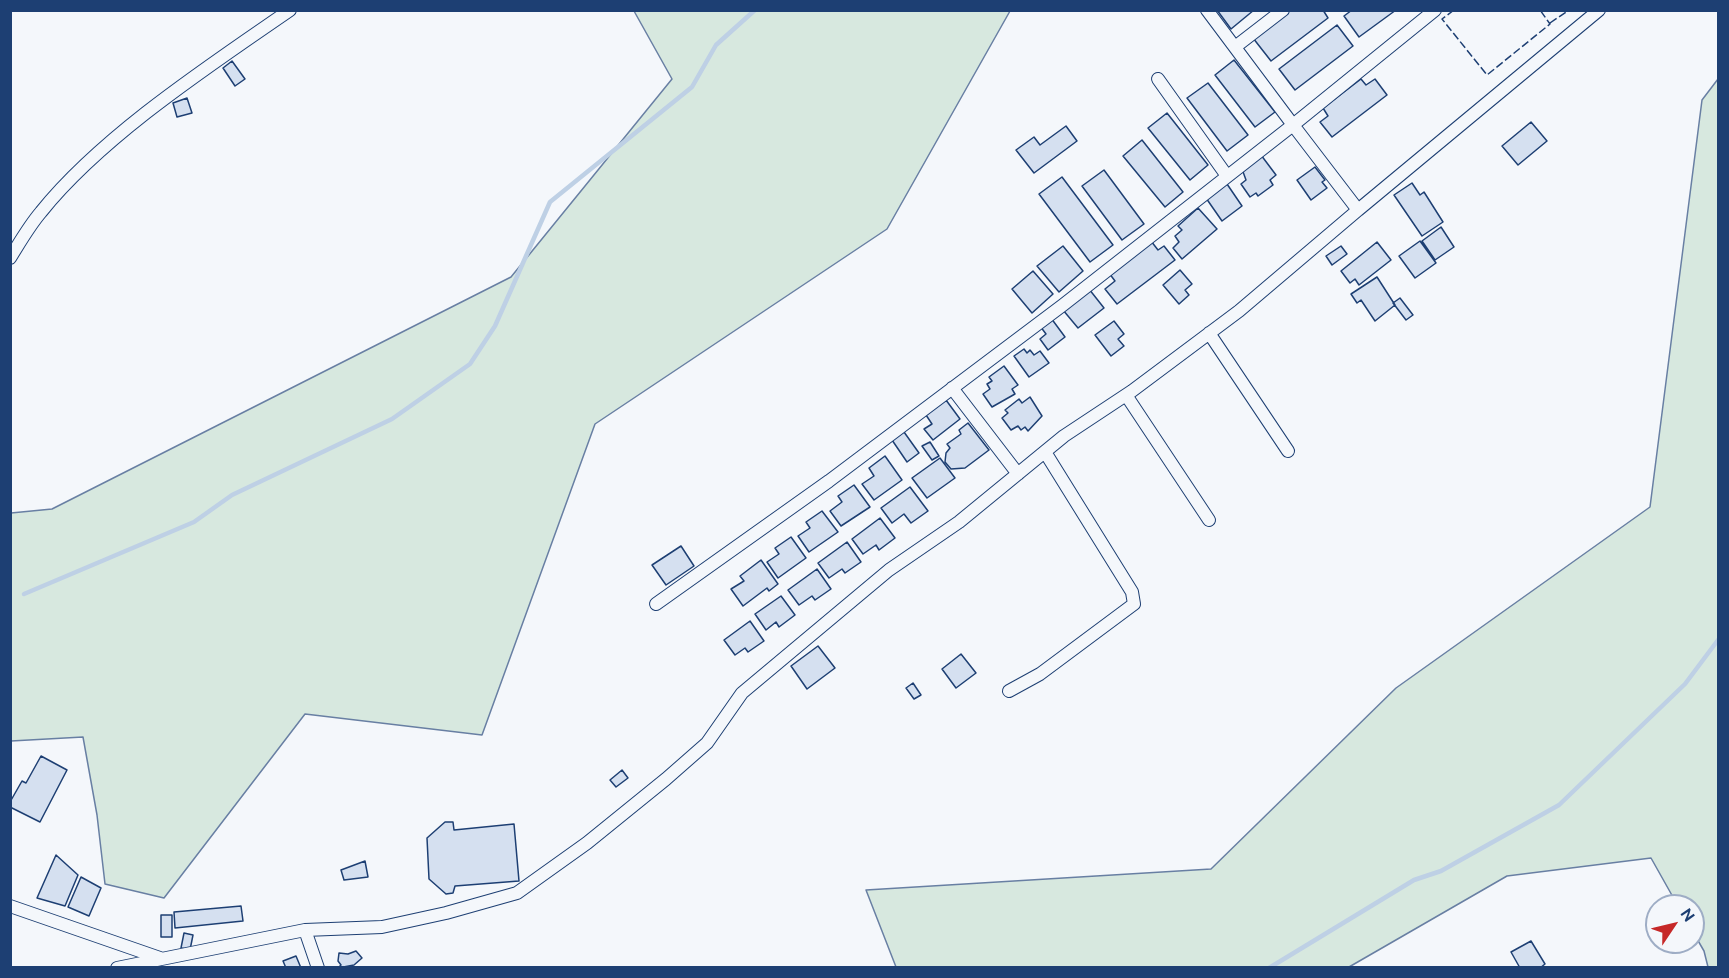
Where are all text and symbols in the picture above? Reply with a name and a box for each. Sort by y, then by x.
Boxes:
north arrow [1645,894,1705,954]
text: N [1677,905,1699,925]

